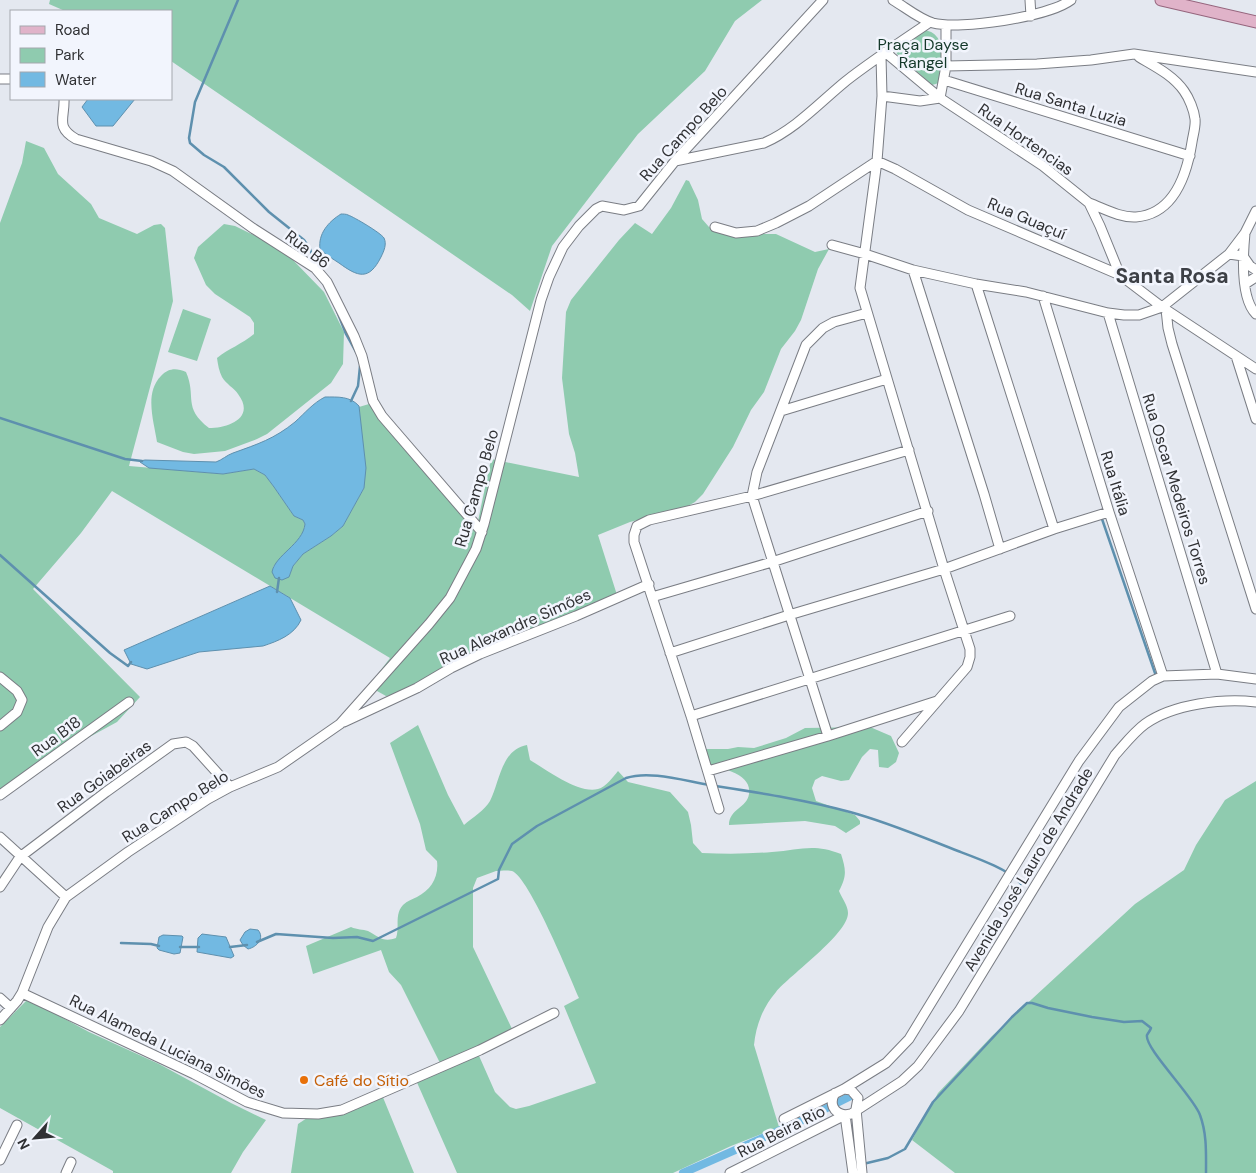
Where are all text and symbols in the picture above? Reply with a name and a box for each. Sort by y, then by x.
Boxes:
legend [10,10,172,100]
text: Road [55,20,90,40]
park label: Praça Dayse Rangel [877,34,969,73]
text: Park [55,45,85,65]
text: Water [55,70,97,90]
street label: Rua Santa Luzia [1013,78,1129,131]
street label: Rua Campo Belo [635,81,732,186]
street label: Rua Hortencias [974,99,1078,180]
street label: Rua Guaçuí [984,192,1070,245]
street label: Rua B6 [281,226,335,273]
district label: Santa Rosa [1115,262,1229,290]
street label: Rua Oscar Medeiros Torres [1137,391,1216,587]
street label: Rua Campo Belo [450,427,503,549]
street label: Rua Itália [1096,448,1135,518]
street label: Rua Alexandre Simões [436,584,594,669]
street label: Rua B18 [27,711,85,761]
street label: Rua Goiabeiras [53,735,156,818]
street label: Avenida José Lauro de Andrade [959,763,1098,975]
street label: Rua Campo Belo [118,765,232,848]
street label: Rua Alameda Luciana Simões [66,990,270,1103]
place label: Café do Sítio [314,1070,409,1091]
marker: Café do Sítio [298,1074,310,1086]
street label: Rua Beira Rio [734,1100,829,1163]
north arrow [10,1113,60,1163]
text: N [13,1135,34,1153]

